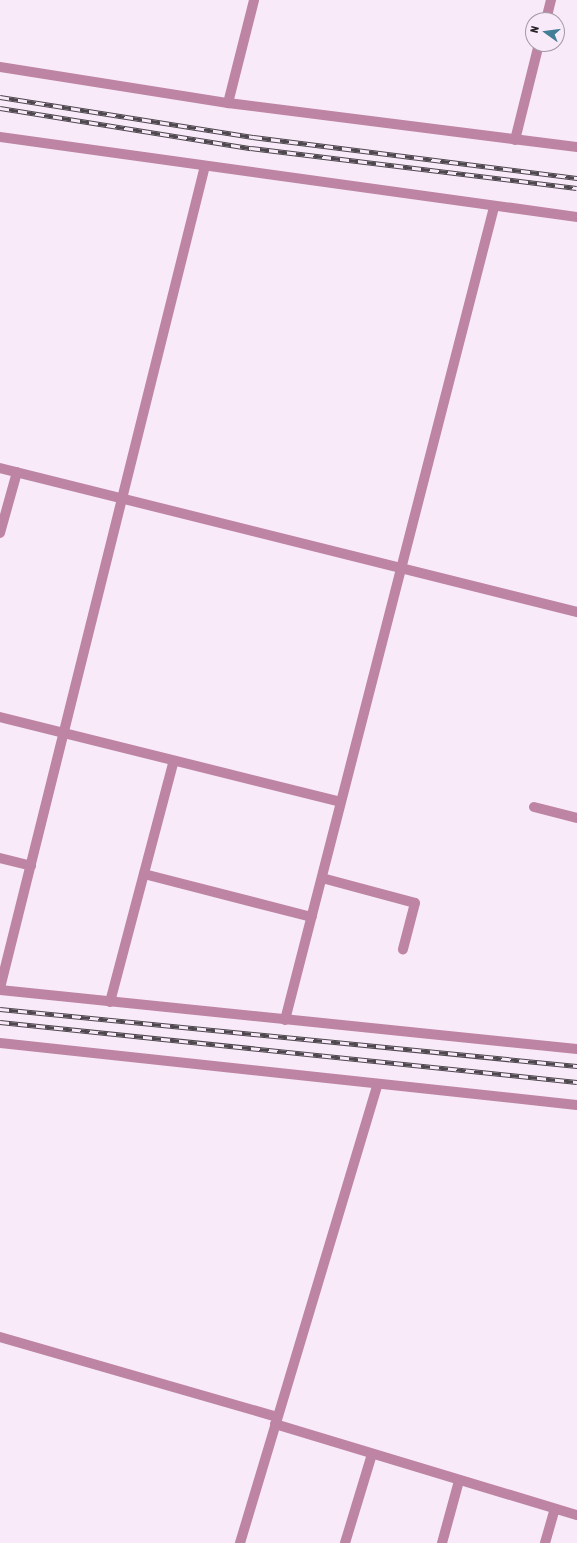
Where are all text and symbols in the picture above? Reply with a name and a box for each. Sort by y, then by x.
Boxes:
north arrow [525,12,565,52]
text: N [528,25,541,34]

